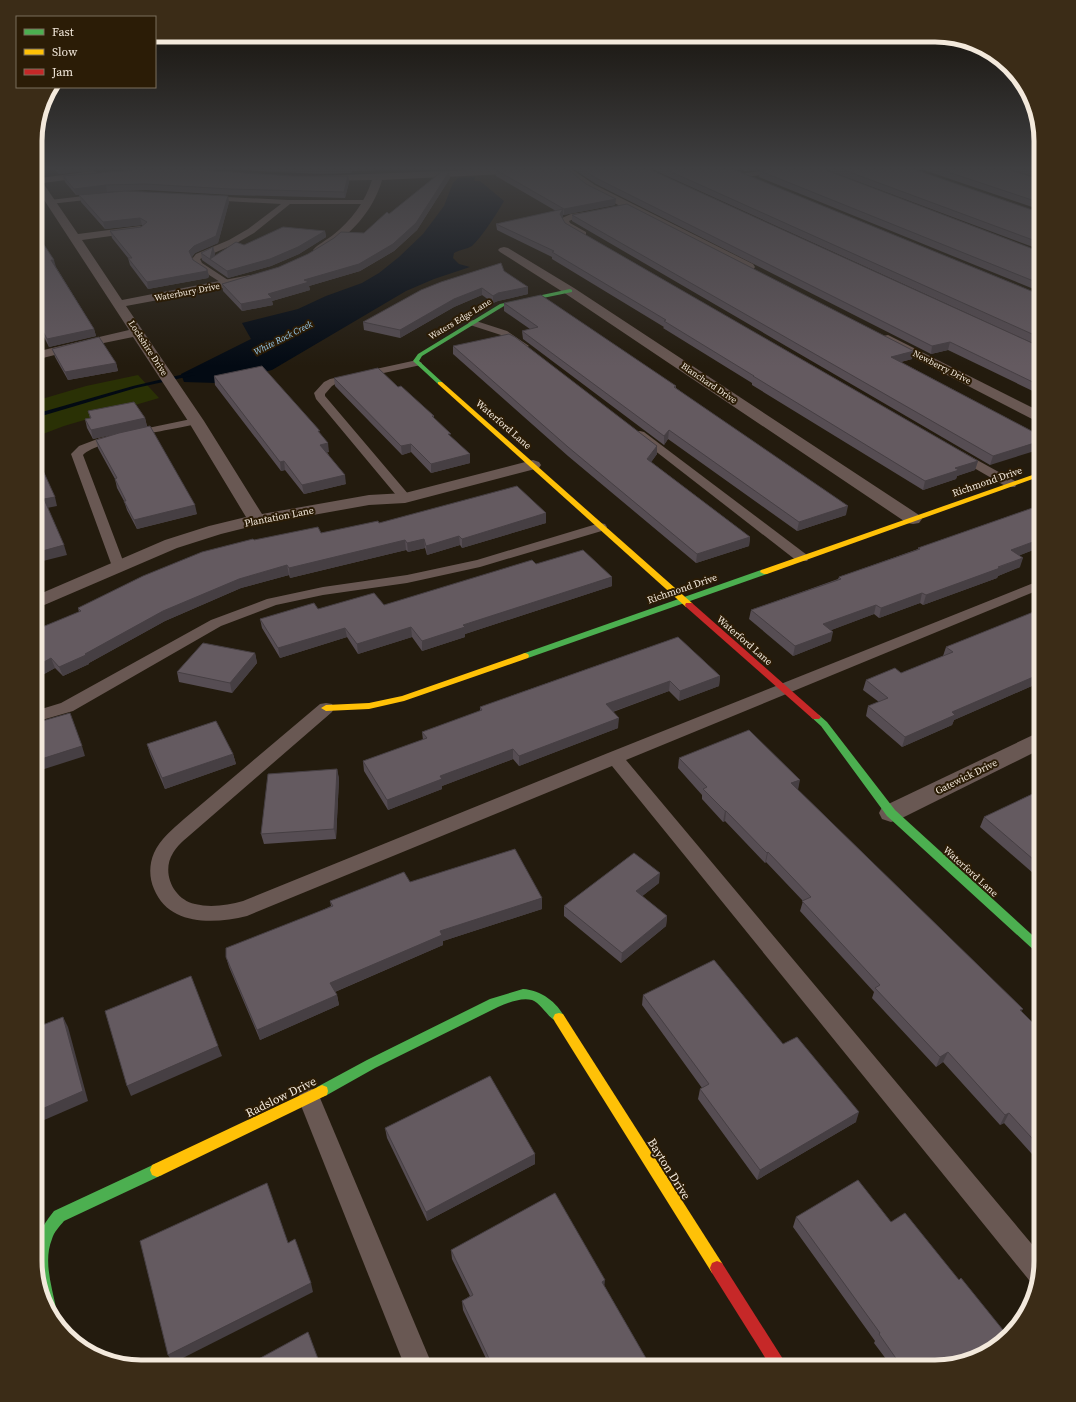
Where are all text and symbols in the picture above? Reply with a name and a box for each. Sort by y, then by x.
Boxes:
legend [16,16,156,88]
text: Fast [52,24,74,40]
text: Slow [52,44,78,60]
text: Jam [51,64,73,80]
street label: Waterbury Drive [153,280,221,304]
street label: Waters Edge Lane [426,295,494,343]
street label: Lockshire Drive [126,318,171,378]
water label: White Rock Creek [252,318,315,358]
street label: Newberry Drive [911,347,973,387]
street label: Blanchard Drive [679,360,740,406]
street label: Waterford Lane [473,397,534,452]
street label: Richmond Drive [951,463,1024,499]
street label: Plantation Lane [243,503,315,530]
street label: Richmond Drive [646,570,719,606]
street label: Waterford Lane [714,613,775,668]
street label: Gatewick Drive [933,756,999,797]
street label: Waterford Lane [940,843,1001,900]
street label: Radslow Drive [243,1073,319,1121]
street label: Bayton Drive [644,1135,694,1203]

